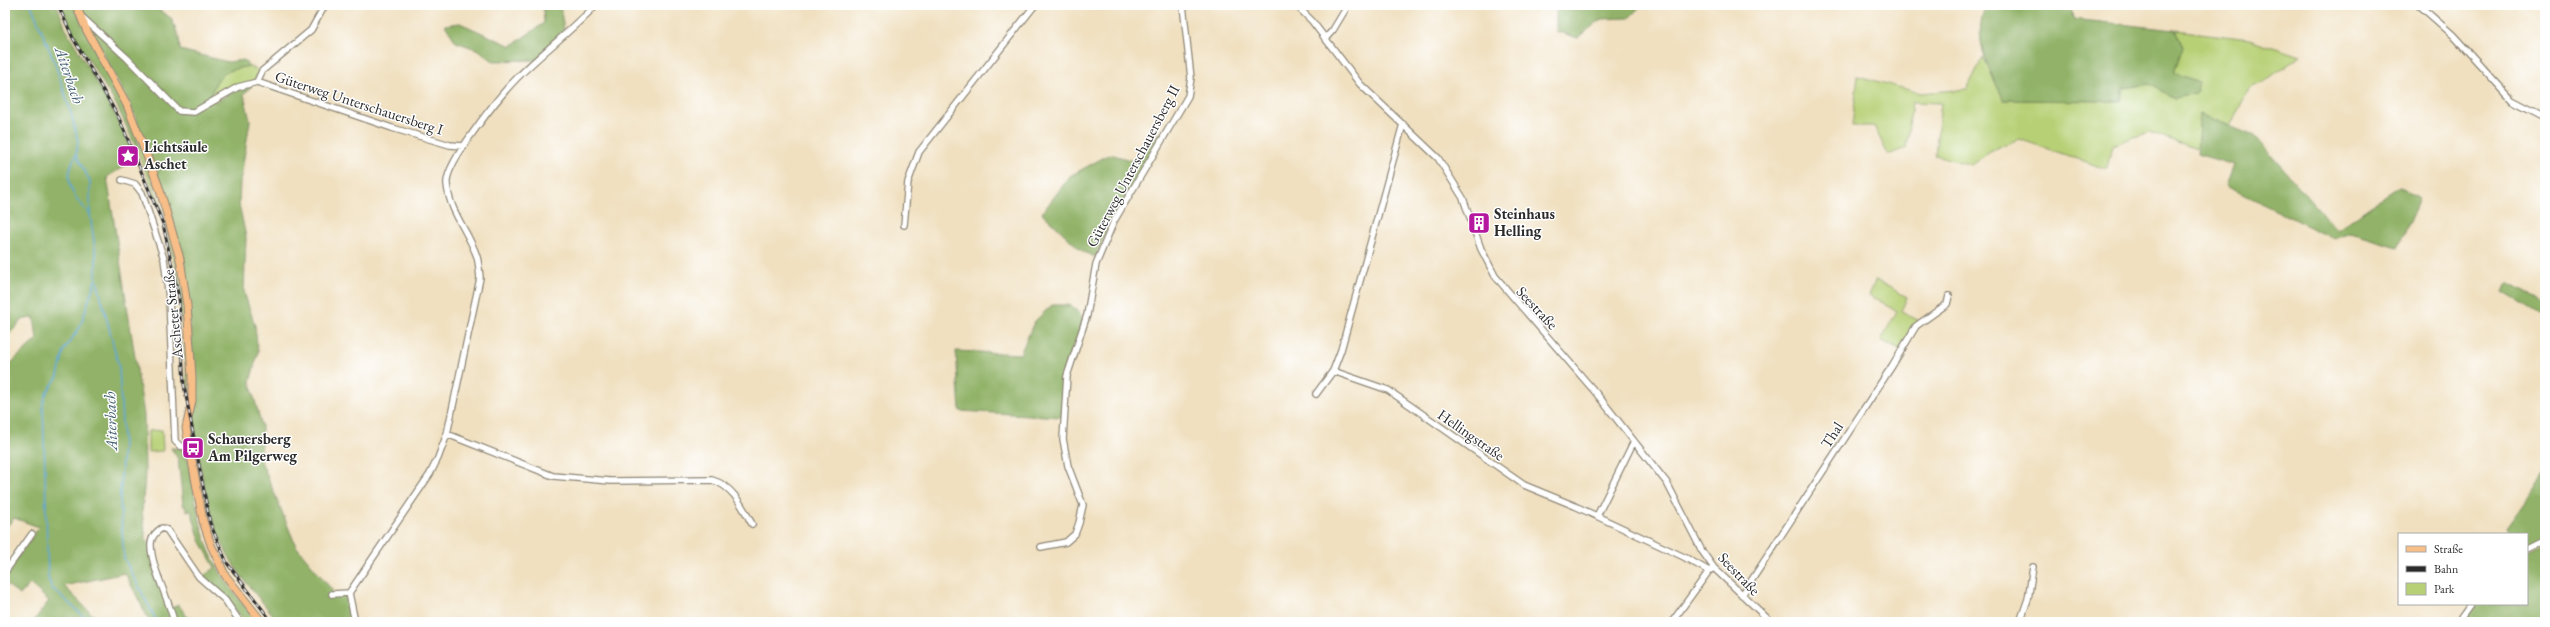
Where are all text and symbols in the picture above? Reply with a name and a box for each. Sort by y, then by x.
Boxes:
water label: Aiterbach [50,43,89,107]
street label: Güterweg Unterschauersberg I [273,66,446,139]
street label: Güterweg Unterschauersberg II [1082,81,1183,250]
place label: Lichtsäule Aschet [143,137,208,173]
place icon: Lichtsäule Aschet [115,143,141,169]
place label: Steinhaus Helling [1494,204,1555,240]
building icon: Steinhaus Helling [1466,210,1492,236]
street label: Ascheter Straße [158,268,187,361]
street label: Seestraße [1513,282,1562,333]
water label: Aiterbach [99,391,122,452]
street label: Hellingstraße [1434,405,1509,465]
street label: Thal [1816,418,1847,451]
place label: Schauersberg Am Pilgerweg [207,429,297,465]
bus stop icon: Schauersberg Am Pilgerweg [180,435,206,461]
legend [2398,533,2528,605]
text: Straße [2434,541,2463,557]
street label: Seestraße [1714,548,1765,599]
text: Bahn [2434,561,2459,577]
text: Park [2434,581,2455,597]

